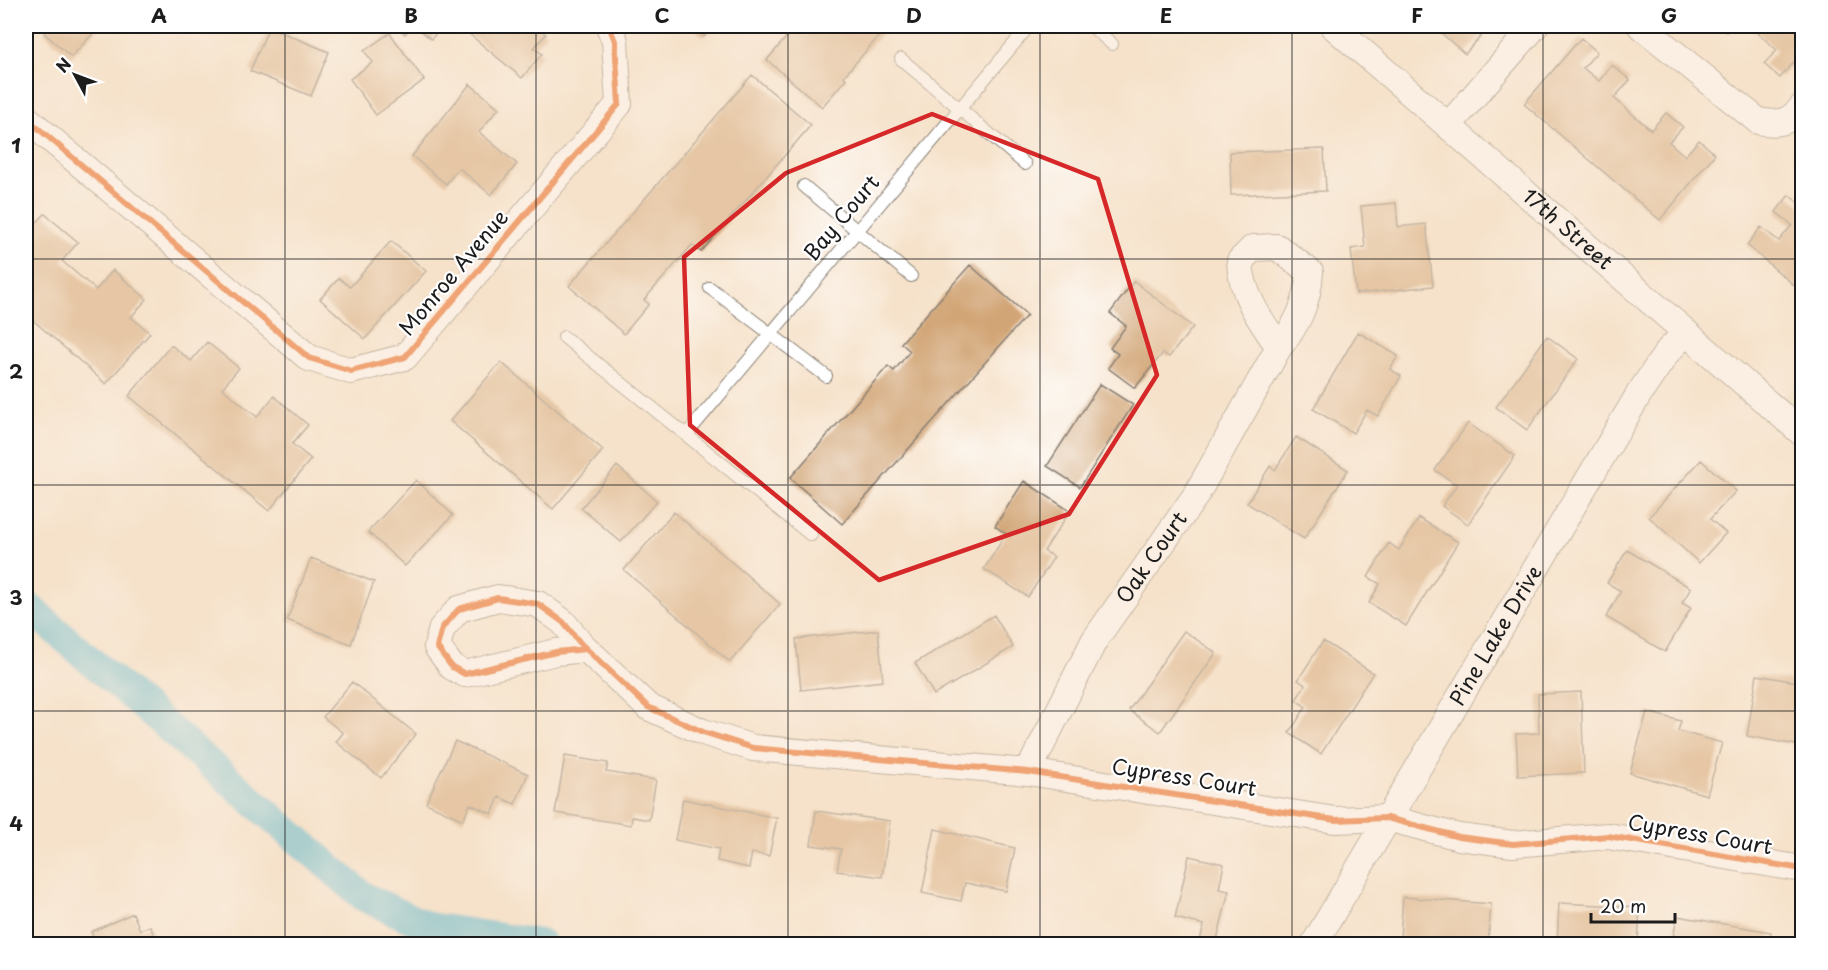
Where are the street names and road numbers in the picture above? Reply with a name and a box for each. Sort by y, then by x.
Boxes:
street label: Bay Court [795,167,886,267]
street label: 17th Street [1516,179,1621,276]
street label: Monroe Avenue [390,202,515,342]
street label: Oak Court [1107,504,1194,609]
street label: Pine Lake Drive [1440,558,1548,711]
street label: Cypress Court [1110,749,1259,803]
street label: Cypress Court [1626,805,1775,861]

